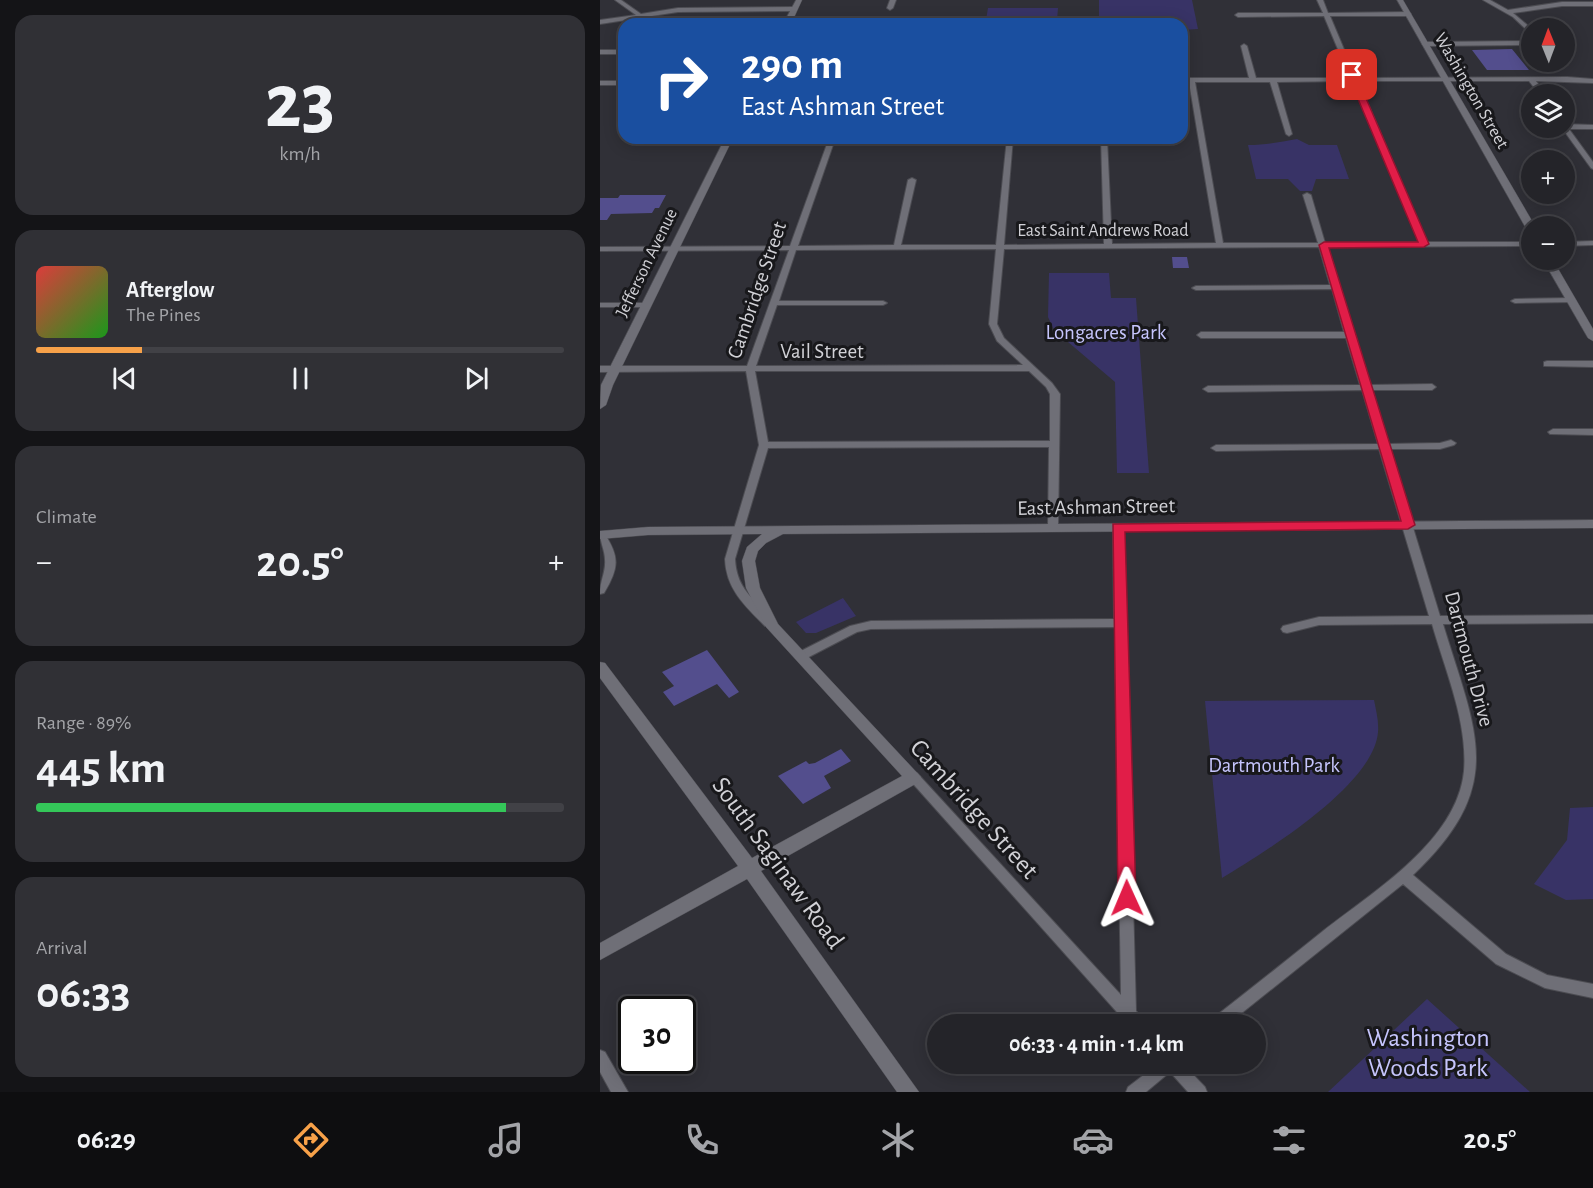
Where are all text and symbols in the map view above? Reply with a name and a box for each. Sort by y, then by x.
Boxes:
north arrow [1521,18,1575,72]
map controls [1521,18,1575,270]
street label: Washington Street [1431,30,1512,152]
icon: right [642,42,720,120]
text: 290 m [741,44,843,86]
pin [1326,49,1377,100]
icon: arrive [1335,58,1368,91]
text: 23 [265,64,335,142]
button: layers [1521,84,1575,138]
text: East Ashman Street [741,93,944,120]
text: km/h [279,144,321,164]
button: + [1521,150,1575,204]
street label: Jefferson Avenue [613,206,681,320]
button: − [1521,216,1575,270]
street label: Cambridge Street [724,219,790,361]
street label: East Saint Andrews Road [1017,222,1189,240]
text: Afterglow [126,279,214,301]
text: The Pines [126,305,201,325]
park label: Longacres Park [1046,322,1167,343]
street label: Vail Street [780,341,864,362]
icon: previous [108,362,141,395]
icon: pause [284,362,317,395]
icon: next [460,362,493,395]
street label: East Ashman Street [1017,495,1175,519]
text: Climate [36,507,97,527]
text: 20.5° [256,540,344,585]
text: − [36,546,52,579]
text: + [548,546,564,579]
street label: Dartmouth Drive [1441,589,1497,729]
text: Range · 89% [36,713,132,733]
street label: Cambridge Street [905,734,1043,884]
text: 445 km [36,746,166,791]
park label: Dartmouth Park [1208,755,1340,776]
street label: South Saginaw Road [707,772,849,954]
position arrow [1095,866,1159,930]
text: Arrival [36,938,87,958]
text: 06:33 [36,971,130,1016]
speed limit sign: 30 [618,996,696,1074]
park label: Washington Woods Park [1366,1025,1490,1081]
text: 06:33 · 4 min · 1.4 km [1009,1033,1184,1055]
icon: directions [290,1119,332,1161]
icon: music [485,1119,527,1161]
icon: phone [681,1119,723,1161]
icon: climate [877,1119,919,1161]
icon: car [1072,1119,1114,1161]
icon: filters [1268,1119,1310,1161]
text: 06:29 [77,1126,136,1153]
text: 20.5° [1464,1126,1516,1153]

